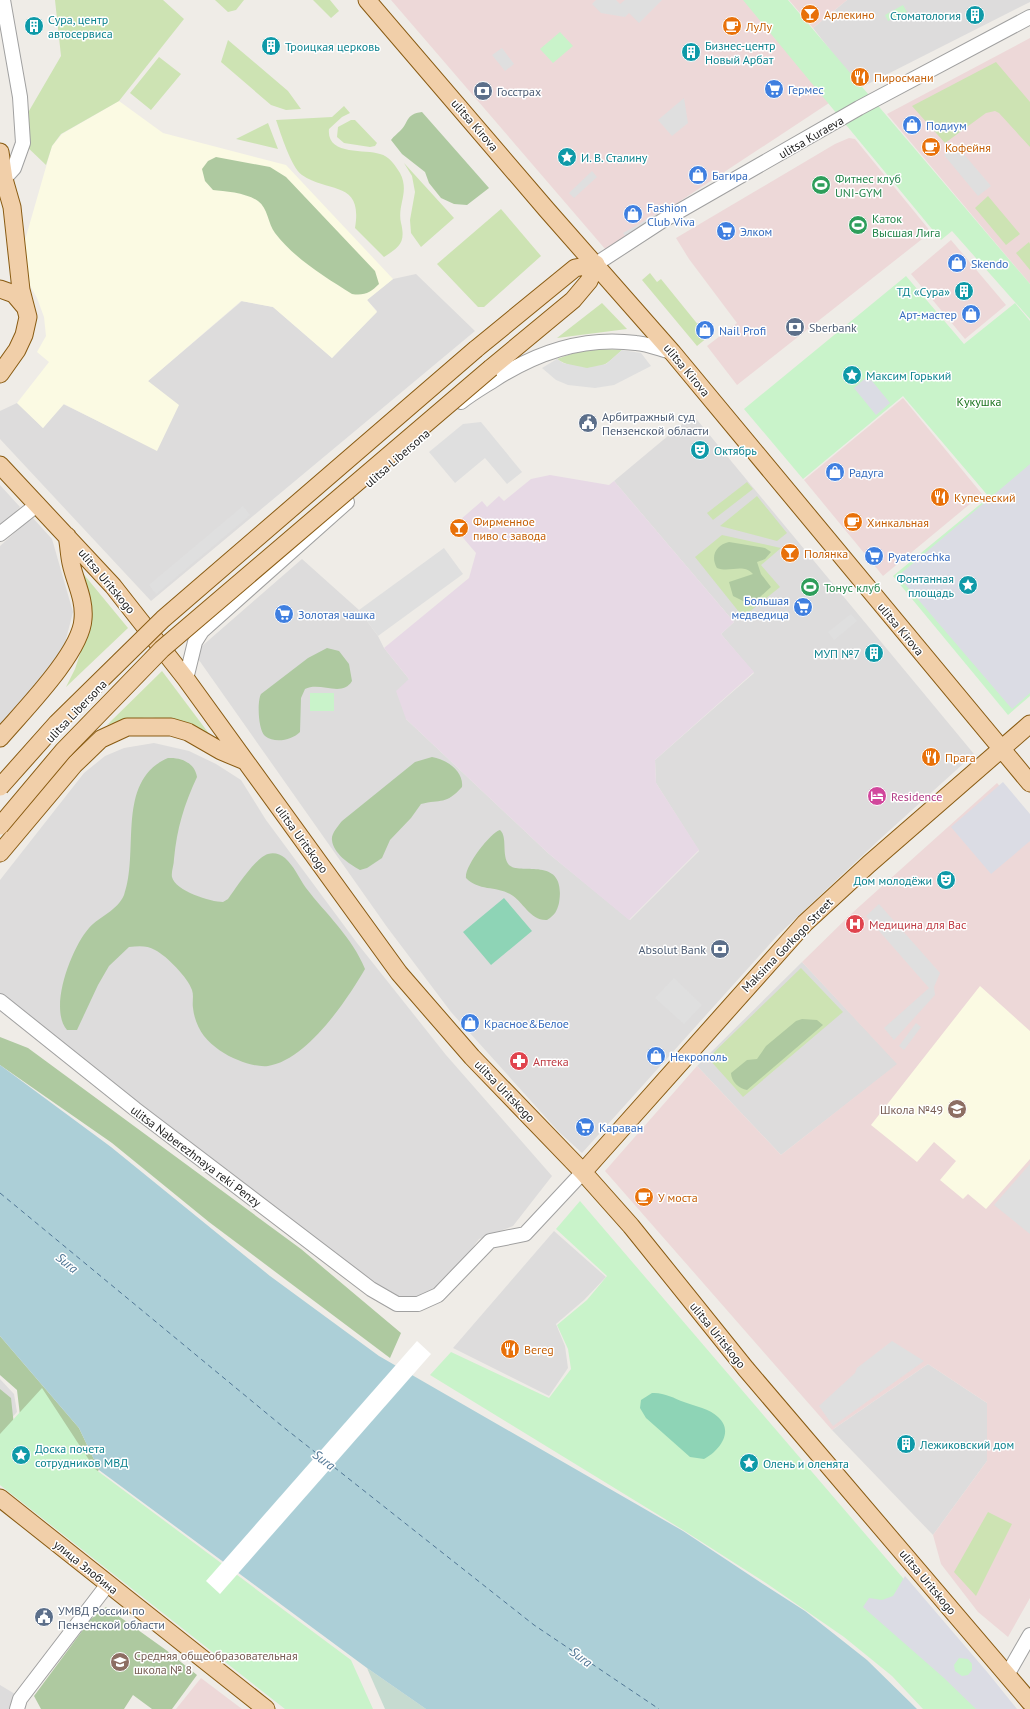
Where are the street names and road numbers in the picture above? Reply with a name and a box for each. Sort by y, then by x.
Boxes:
street label: ulitsa Kirova [448,96,502,154]
street label: ulitsa Kuraeva [776,112,846,162]
street label: ulitsa Kirova [661,341,713,399]
street label: ulitsa Libersona [361,426,433,490]
street label: ulitsa Uritskogo [75,545,139,617]
street label: ulitsa Kirova [875,600,927,658]
street label: ulitsa Libersona [42,676,110,746]
street label: ulitsa Uritskogo [272,802,332,876]
street label: Maksima Gorkogo Street [738,895,836,995]
street label: ulitsa Uritskogo [472,1057,538,1125]
street label: ulitsa Naberezhnaya reki Penzy [128,1102,264,1210]
street label: ulitsa Uritskogo [687,1299,749,1371]
street label: улица Злобина [51,1537,121,1597]
street label: ulitsa Uritskogo [896,1546,960,1618]

